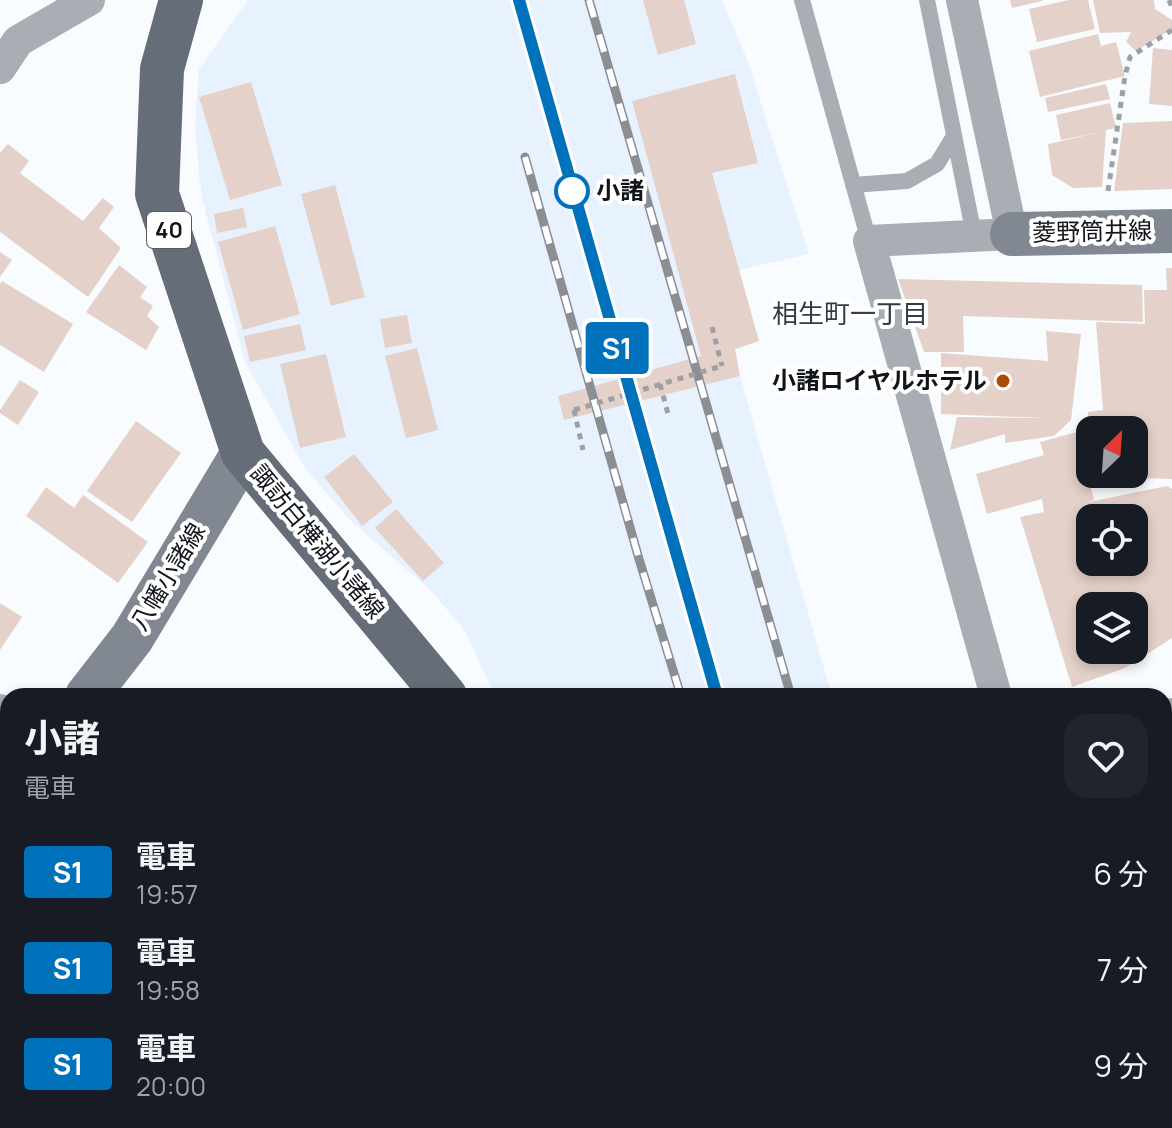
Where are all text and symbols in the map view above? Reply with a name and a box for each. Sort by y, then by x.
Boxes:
place label: 小諸 [596,173,644,206]
marker: 小諸 [555,174,589,208]
road number: 40 [147,212,191,248]
street label: 菱野筒井線 [1032,213,1152,248]
district label: 相生町一丁目 [772,295,928,331]
line badge: S1 [581,322,653,374]
text: S1 [602,329,632,367]
place label: 小諸ロイヤルホテル [772,363,987,396]
marker: 小諸ロイヤルホテル [994,372,1012,390]
north arrow [1076,416,1148,488]
map controls [1076,416,1148,664]
street label: 諏訪白樺湖小諸線 [244,457,392,625]
button: locate [1076,504,1148,576]
street label: 八幡小諸線 [122,516,212,636]
button: layers [1076,592,1148,664]
text: 小諸 [24,711,100,763]
button: heart [1064,714,1148,798]
text: 電車 [24,769,76,805]
text: 電車 [136,835,196,876]
text: S1 [53,853,83,891]
text: 6 分 [1093,853,1148,894]
text: 19:57 [136,876,198,912]
text: 電車 [136,931,196,972]
text: S1 [53,949,83,987]
text: 7 分 [1097,949,1148,990]
text: 19:58 [136,972,200,1008]
text: 電車 [136,1027,196,1068]
text: S1 [53,1045,83,1083]
text: 9 分 [1093,1045,1148,1086]
text: 20:00 [136,1068,206,1104]

